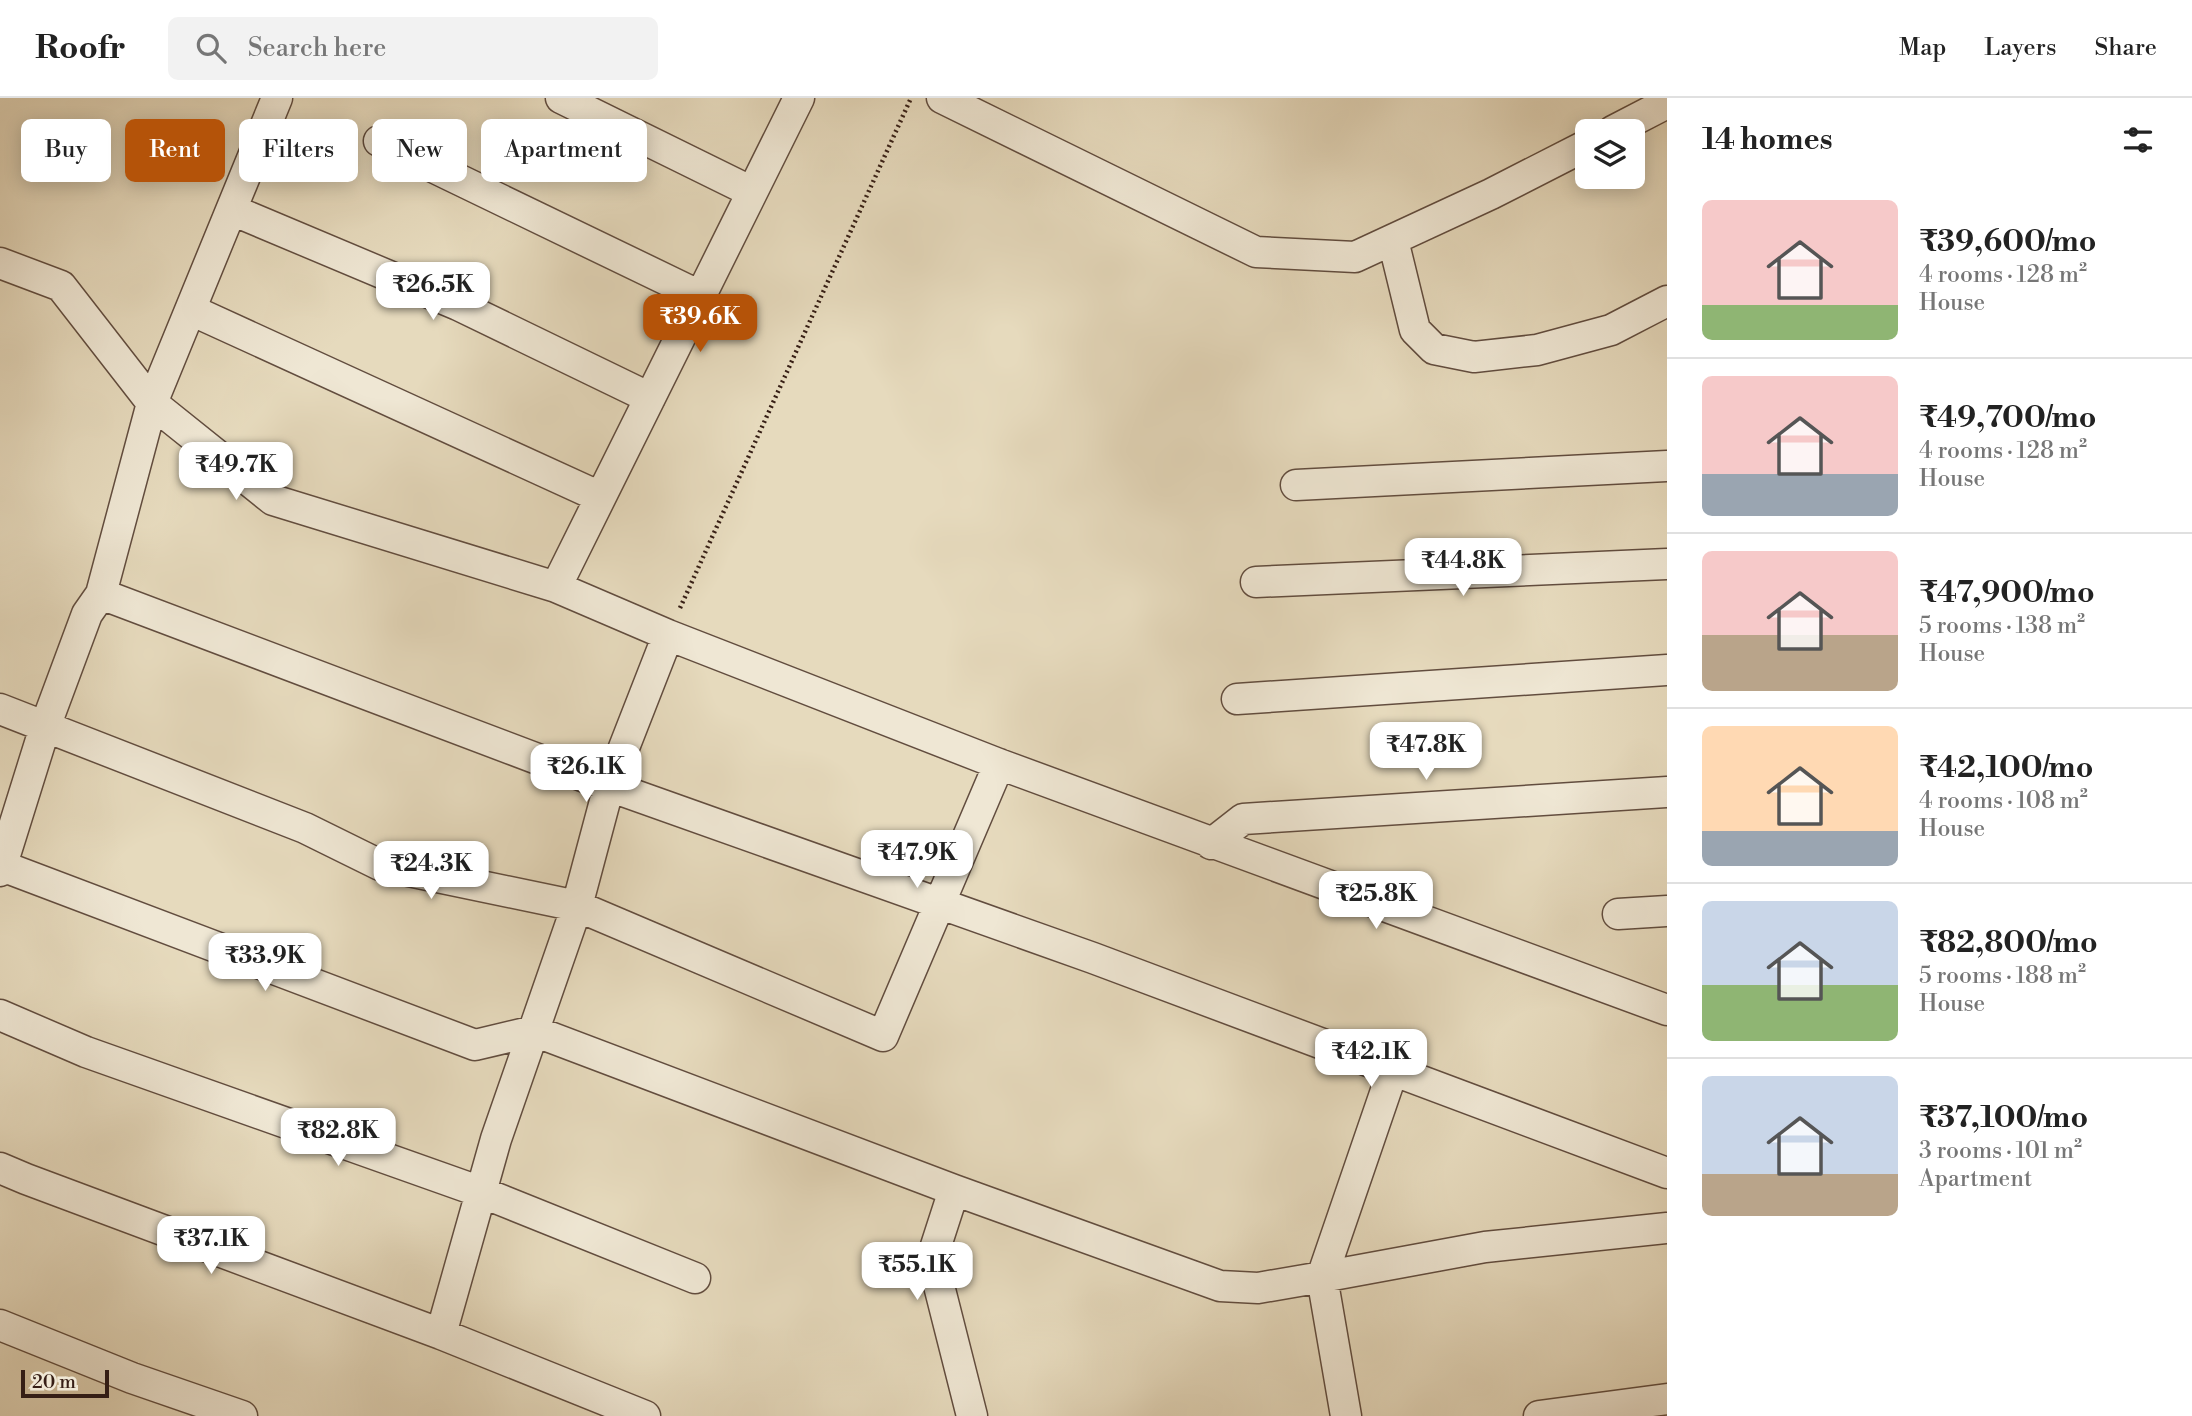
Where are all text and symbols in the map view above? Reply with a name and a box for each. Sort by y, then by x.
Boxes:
search box [168,17,658,80]
text: Roofr [35,28,126,69]
icon: search [192,29,230,67]
text: Search here [248,32,386,64]
text: Map [1899,33,1946,63]
text: Layers [1984,33,2056,63]
text: Share [2094,33,2157,63]
chip: Buy [21,119,111,182]
chip: Rent [125,119,225,182]
chip: Filters [239,119,358,182]
chip: New [372,119,467,182]
chip: Apartment [481,119,647,182]
map controls [1575,119,1645,189]
button: layers [1575,119,1645,189]
text: 14 homes [1702,121,1833,159]
icon: filters [2119,121,2157,159]
text: ₹39,600/mo [1919,223,2097,261]
icon: home [1758,228,1842,312]
text: 4 rooms · 128 m² [1919,261,2087,289]
pin: ₹26.5K [376,262,490,322]
text: ₹26.5K [392,271,474,299]
text: House [1919,289,1985,317]
pin: ₹39.6K [643,294,757,354]
text: ₹39.6K [659,303,741,331]
text: ₹49,700/mo [1919,399,2096,437]
icon: home [1758,404,1842,488]
text: 4 rooms · 128 m² [1919,437,2087,465]
pin: ₹49.7K [179,442,293,502]
text: ₹49.7K [195,451,277,479]
text: House [1919,465,1985,493]
pin: ₹44.8K [1406,538,1520,598]
text: ₹44.8K [1421,547,1505,575]
text: ₹47,900/mo [1919,574,2095,612]
icon: home [1758,579,1842,663]
text: 5 rooms · 138 m² [1919,612,2085,640]
text: House [1919,640,1985,668]
pin: ₹47.8K [1369,722,1483,782]
text: ₹47.8K [1386,731,1466,759]
pin: ₹26.1K [529,744,643,804]
text: ₹42,100/mo [1919,749,2093,787]
text: ₹26.1K [547,753,625,781]
icon: home [1758,754,1842,838]
text: 4 rooms · 108 m² [1919,787,2088,815]
text: House [1919,815,1985,843]
pin: ₹47.9K [860,830,974,890]
text: ₹47.9K [877,839,957,867]
pin: ₹24.3K [374,842,488,901]
text: ₹24.3K [390,850,472,878]
pin: ₹25.8K [1319,872,1433,931]
text: ₹25.8K [1335,880,1417,908]
text: ₹82,800/mo [1919,924,2098,962]
icon: home [1758,929,1842,1013]
pin: ₹33.9K [208,934,322,993]
text: ₹33.9K [224,942,306,970]
text: 5 rooms · 188 m² [1919,962,2086,990]
text: House [1919,990,1985,1018]
pin: ₹42.1K [1314,1030,1428,1089]
text: ₹42.1K [1331,1038,1411,1066]
text: ₹37,100/mo [1919,1099,2088,1137]
icon: home [1758,1104,1842,1188]
pin: ₹82.8K [281,1108,395,1168]
text: ₹82.8K [297,1117,379,1145]
text: 3 rooms · 101 m² [1919,1137,2082,1165]
text: Apartment [1919,1165,2032,1193]
pin: ₹37.1K [154,1216,268,1276]
text: ₹37.1K [173,1225,249,1253]
pin: ₹55.1K [860,1242,974,1302]
text: ₹55.1K [878,1251,956,1279]
scale bar [21,1367,108,1399]
text: 20 m [32,1370,76,1394]

